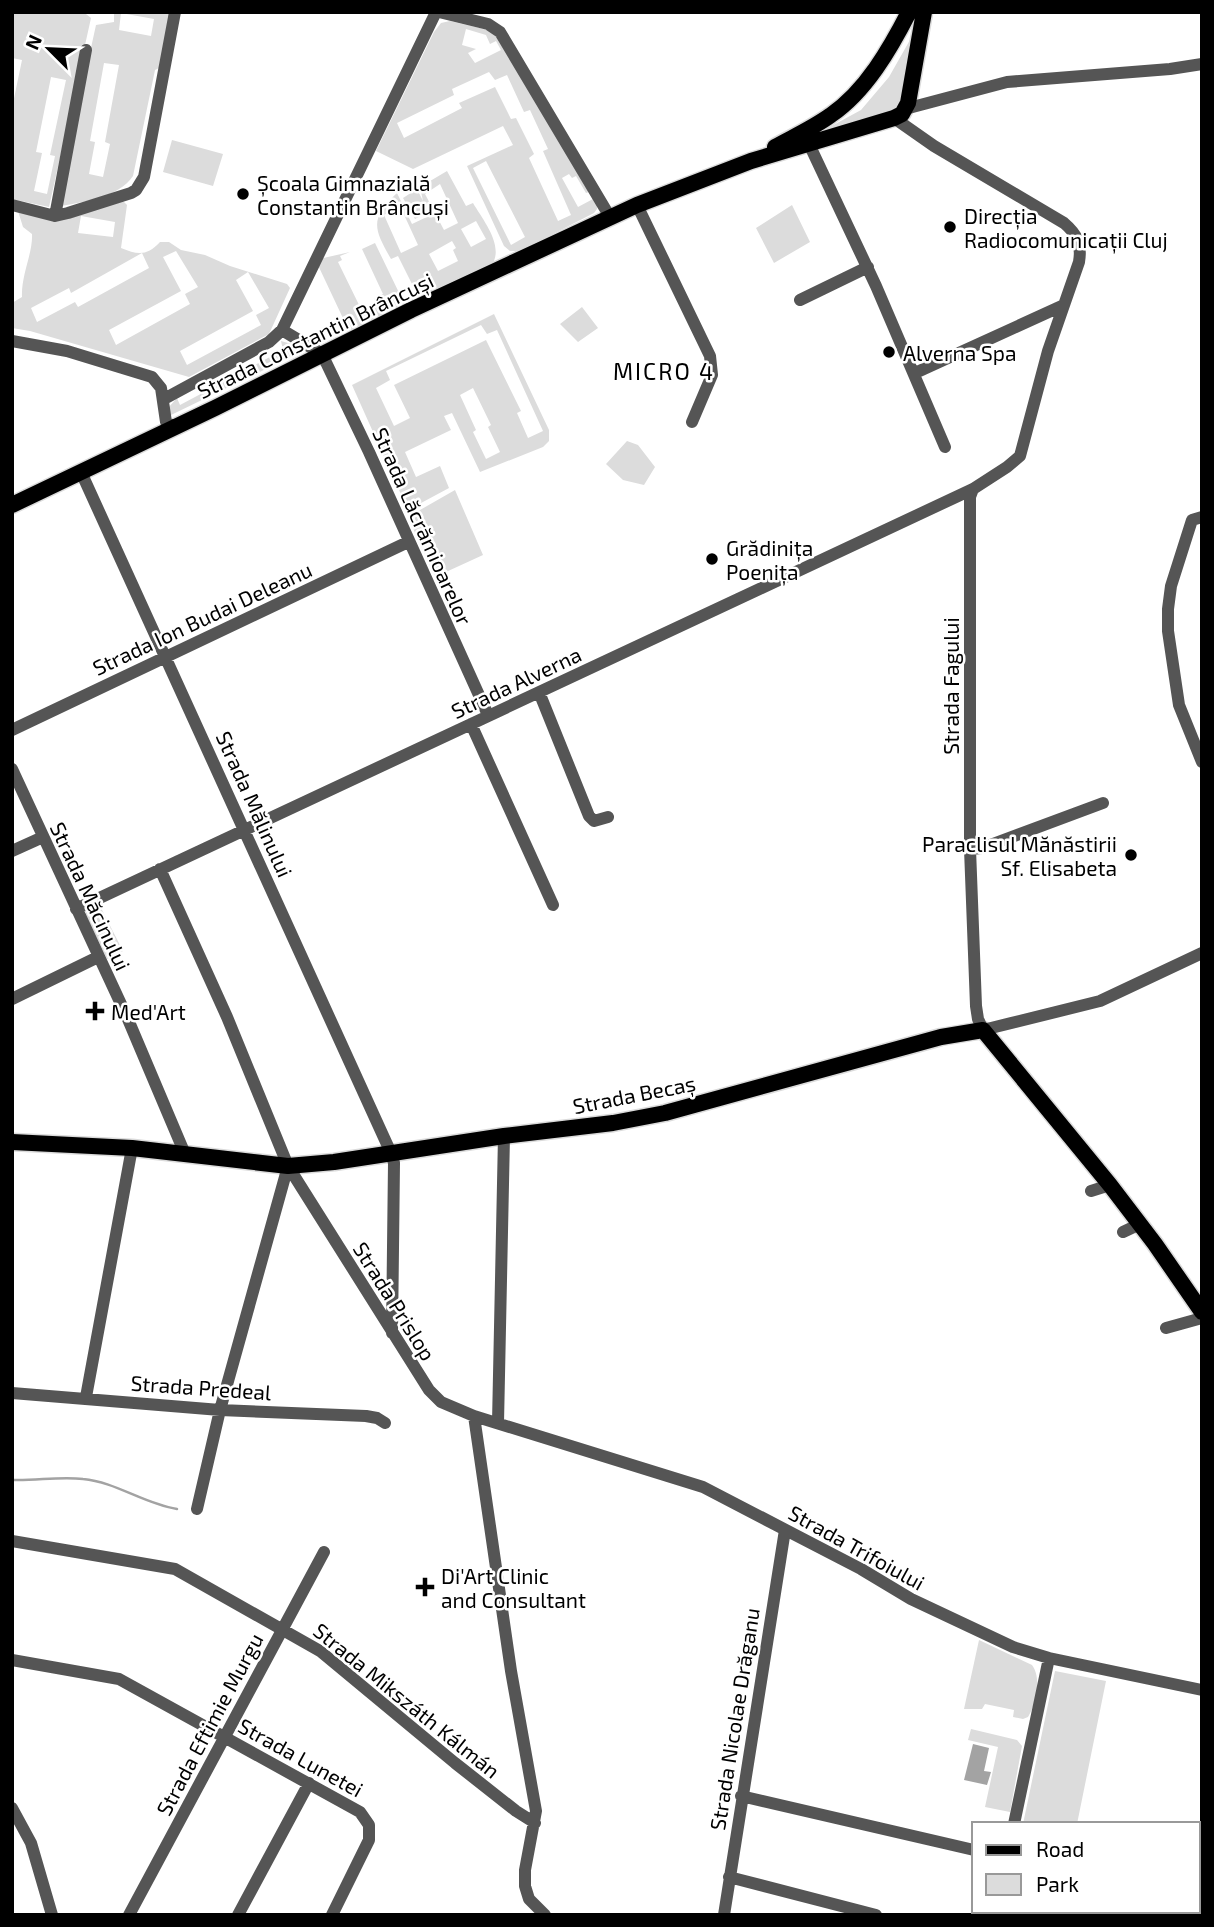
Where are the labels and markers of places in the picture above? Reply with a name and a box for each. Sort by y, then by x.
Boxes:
place label: Școala Gimnazială Constantin Brâncuși [257,170,449,221]
marker: Școala Gimnazială Constantin Brâncuși [235,186,251,202]
place label: Direcția Radiocomunicații Cluj [964,203,1168,254]
marker: Direcția Radiocomunicații Cluj [942,219,958,235]
place label: Alverna Spa [903,340,1016,365]
marker: Alverna Spa [881,344,897,360]
place label: Grădinița Poenița [726,535,813,586]
marker: Grădinița Poenița [704,551,720,567]
place label: Paraclisul Mănăstirii Sf. Elisabeta [922,831,1117,880]
marker: Paraclisul Mănăstirii Sf. Elisabeta [1123,847,1139,863]
place label: Med'Art [111,999,186,1024]
marker: Med'Art [85,1001,105,1021]
place label: Di'Art Clinic and Consultant [441,1563,586,1612]
marker: Di'Art Clinic and Consultant [415,1577,435,1597]

